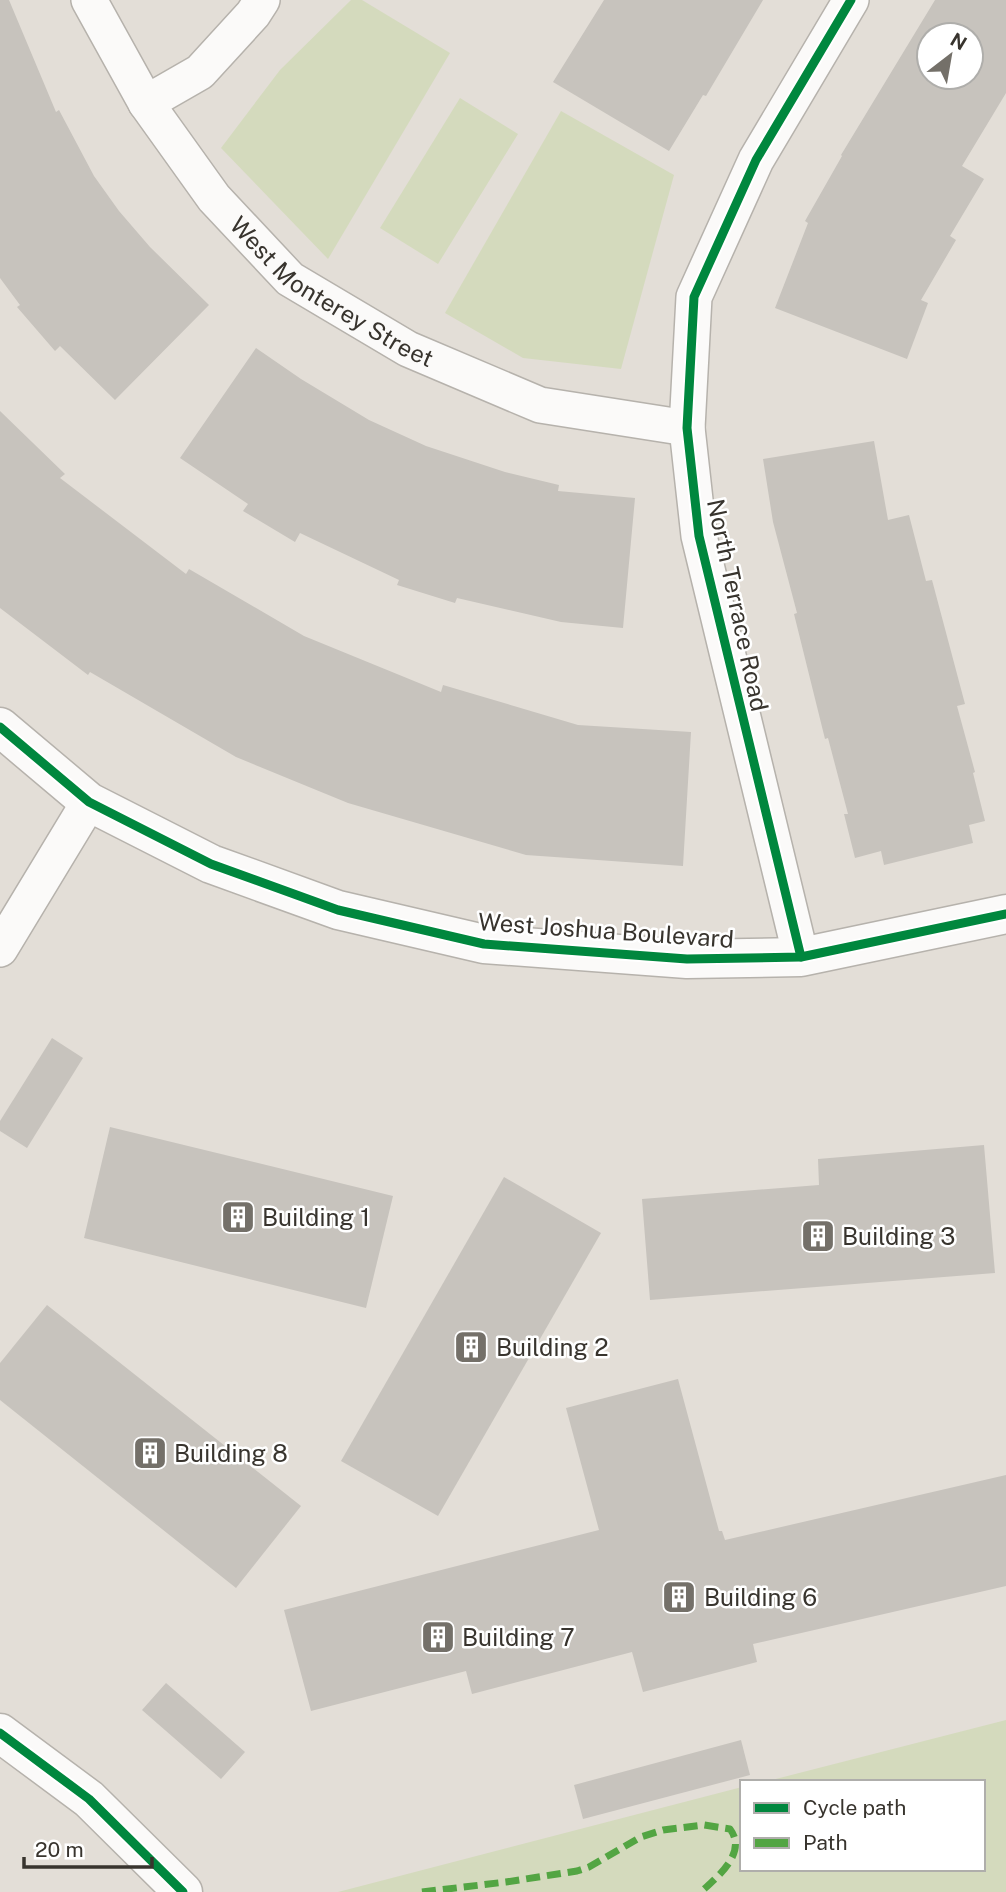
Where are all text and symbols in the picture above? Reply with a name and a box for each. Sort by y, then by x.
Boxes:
north arrow [915,21,985,91]
text: N [947,28,971,55]
street label: West Monterey Street [224,210,438,372]
street label: North Terrace Road [702,496,774,714]
street label: West Joshua Boulevard [477,907,735,953]
building icon: Building 1 [219,1198,257,1236]
place label: Building 1 [262,1203,370,1231]
building icon: Building 3 [799,1217,837,1255]
place label: Building 3 [842,1222,955,1250]
building icon: Building 2 [452,1328,490,1366]
place label: Building 2 [496,1333,608,1361]
building icon: Building 8 [131,1434,169,1472]
place label: Building 8 [174,1439,288,1467]
building icon: Building 6 [660,1578,698,1616]
place label: Building 6 [704,1583,817,1611]
building icon: Building 7 [419,1618,457,1656]
place label: Building 7 [462,1623,575,1651]
legend [740,1780,985,1871]
text: Cycle path [803,1795,906,1820]
scale bar [24,1826,152,1870]
text: Path [803,1830,848,1855]
text: 20 m [35,1837,84,1862]

